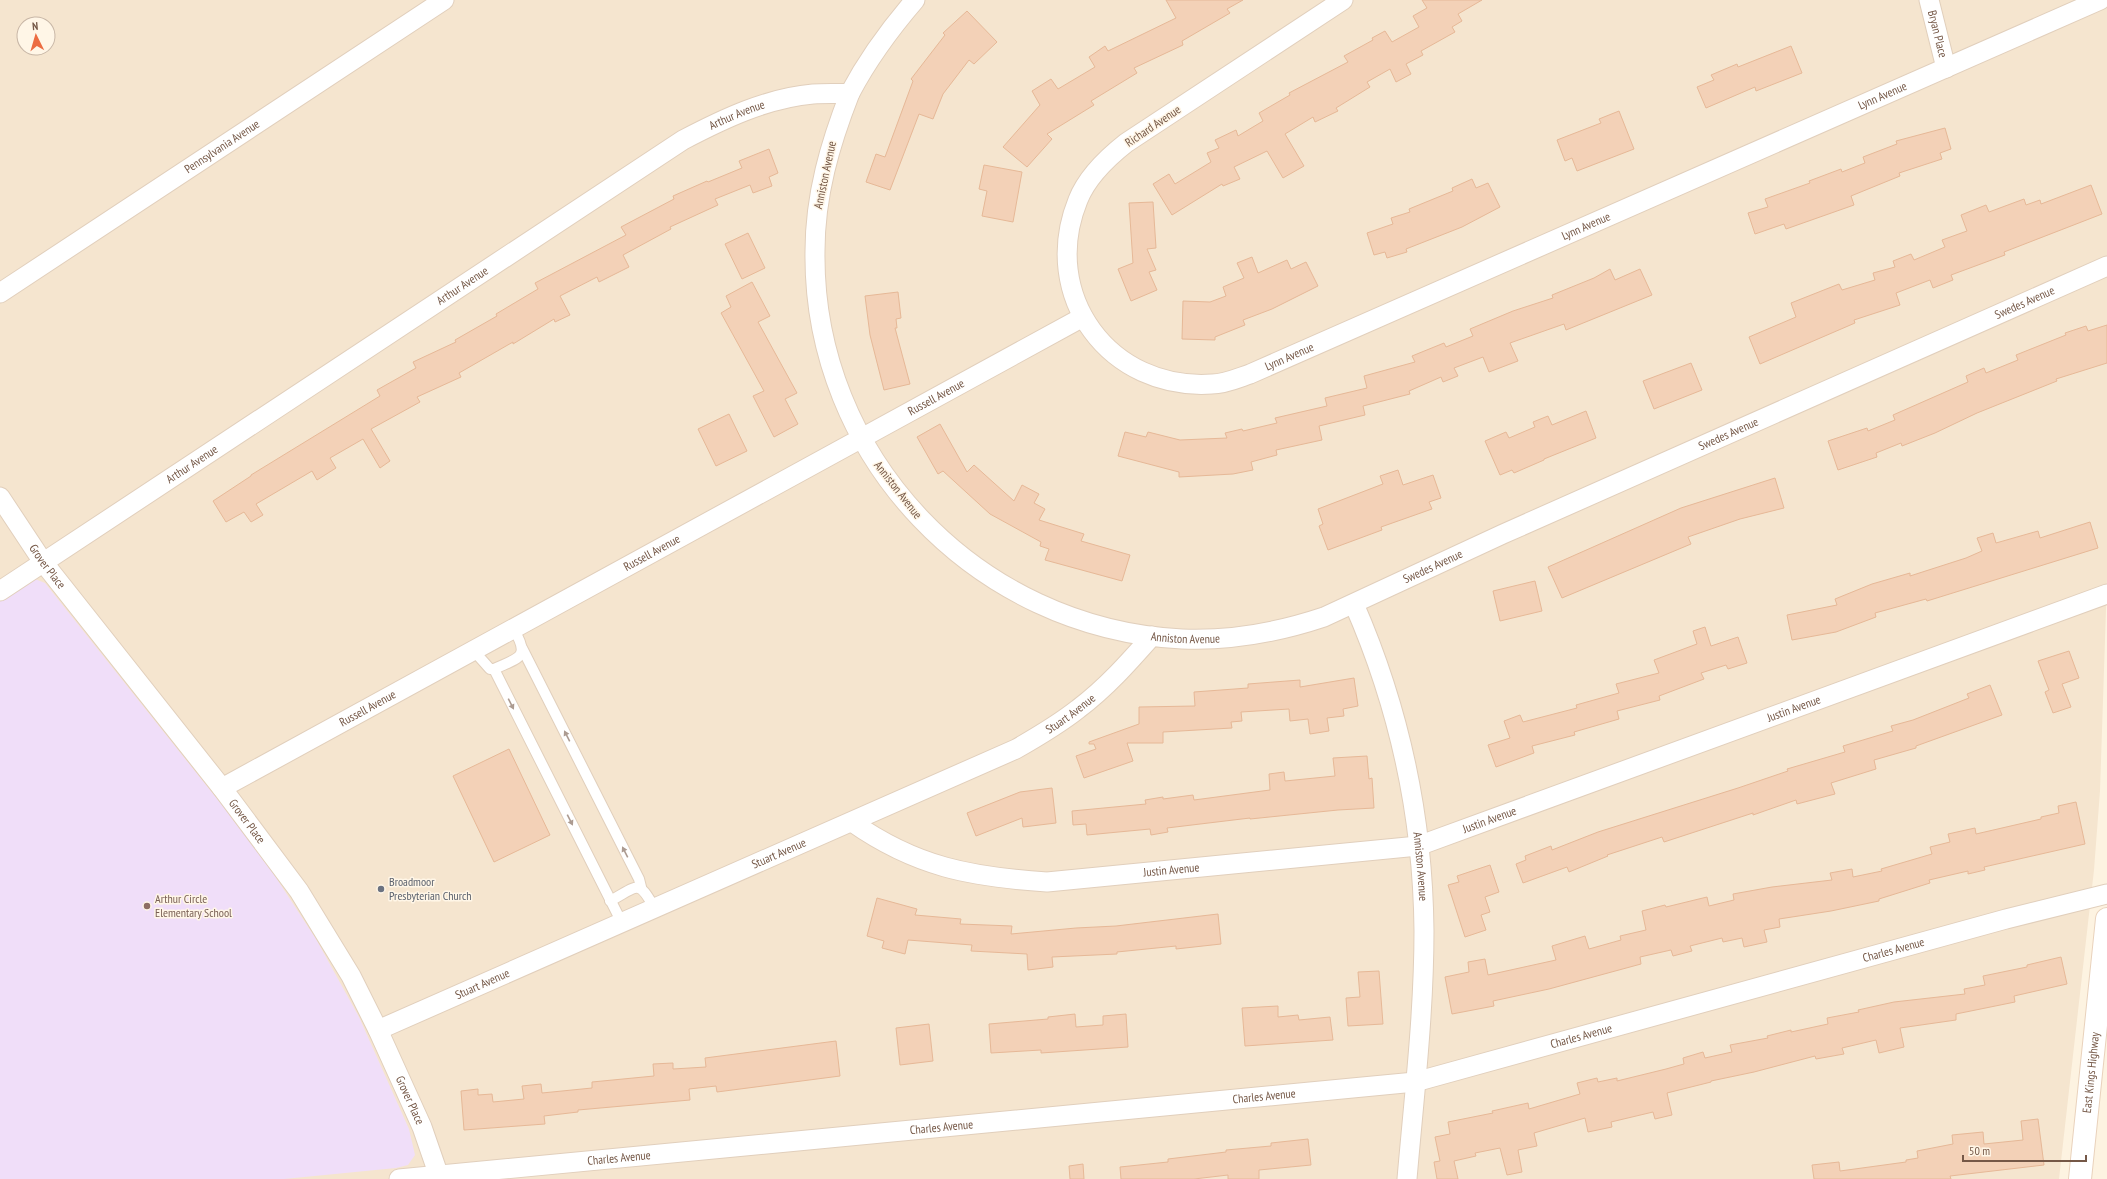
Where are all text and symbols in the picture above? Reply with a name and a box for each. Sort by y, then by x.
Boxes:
street label: Bryan Place [1925,9,1951,59]
north arrow [16,16,56,56]
text: N [32,19,39,33]
street label: Lynn Avenue [1856,78,1909,113]
street label: Arthur Avenue [706,96,767,133]
street label: Richard Avenue [1122,102,1183,150]
street label: Pennsylvania Avenue [181,116,262,176]
street label: Anniston Avenue [810,140,839,210]
street label: Lynn Avenue [1559,208,1613,243]
street label: Arthur Avenue [433,263,491,308]
street label: Swedes Avenue [1992,282,2057,322]
street label: Lynn Avenue [1263,339,1316,373]
street label: Russell Avenue [905,375,967,418]
street label: Swedes Avenue [1696,414,1761,453]
street label: Arthur Avenue [163,441,220,486]
street label: Anniston Avenue [871,458,926,522]
street label: Russell Avenue [621,531,683,574]
street label: Grover Place [26,541,69,591]
street label: Swedes Avenue [1400,546,1465,586]
street label: Anniston Avenue [1150,628,1220,646]
street label: Russell Avenue [336,686,398,729]
street label: Stuart Avenue [1043,690,1098,737]
street label: Justin Avenue [1764,691,1823,725]
one-way arrow [508,698,514,709]
one-way arrow [564,730,570,741]
street label: Grover Place [226,796,269,846]
street label: Justin Avenue [1460,803,1518,836]
one-way arrow [566,814,573,825]
street label: Anniston Avenue [1410,831,1431,901]
street label: Stuart Avenue [749,834,808,872]
one-way arrow [622,846,628,858]
street label: Justin Avenue [1142,859,1200,880]
place label: Broadmoor Presbyterian Church [389,874,471,903]
marker: Broadmoor Presbyterian Church [376,884,386,894]
place label: Arthur Circle Elementary School [155,891,232,920]
marker: Arthur Circle Elementary School [142,901,152,911]
street label: Charles Avenue [1861,934,1926,965]
street label: Stuart Avenue [453,965,512,1002]
street label: Charles Avenue [1549,1020,1614,1051]
street label: East Kings Highway [2079,1031,2102,1114]
street label: Grover Place [393,1073,428,1127]
street label: Charles Avenue [1232,1085,1296,1106]
street label: Charles Avenue [909,1116,974,1137]
scale bar [1963,1137,2086,1163]
text: 50 m [1969,1143,1990,1158]
street label: Charles Avenue [587,1147,651,1168]

